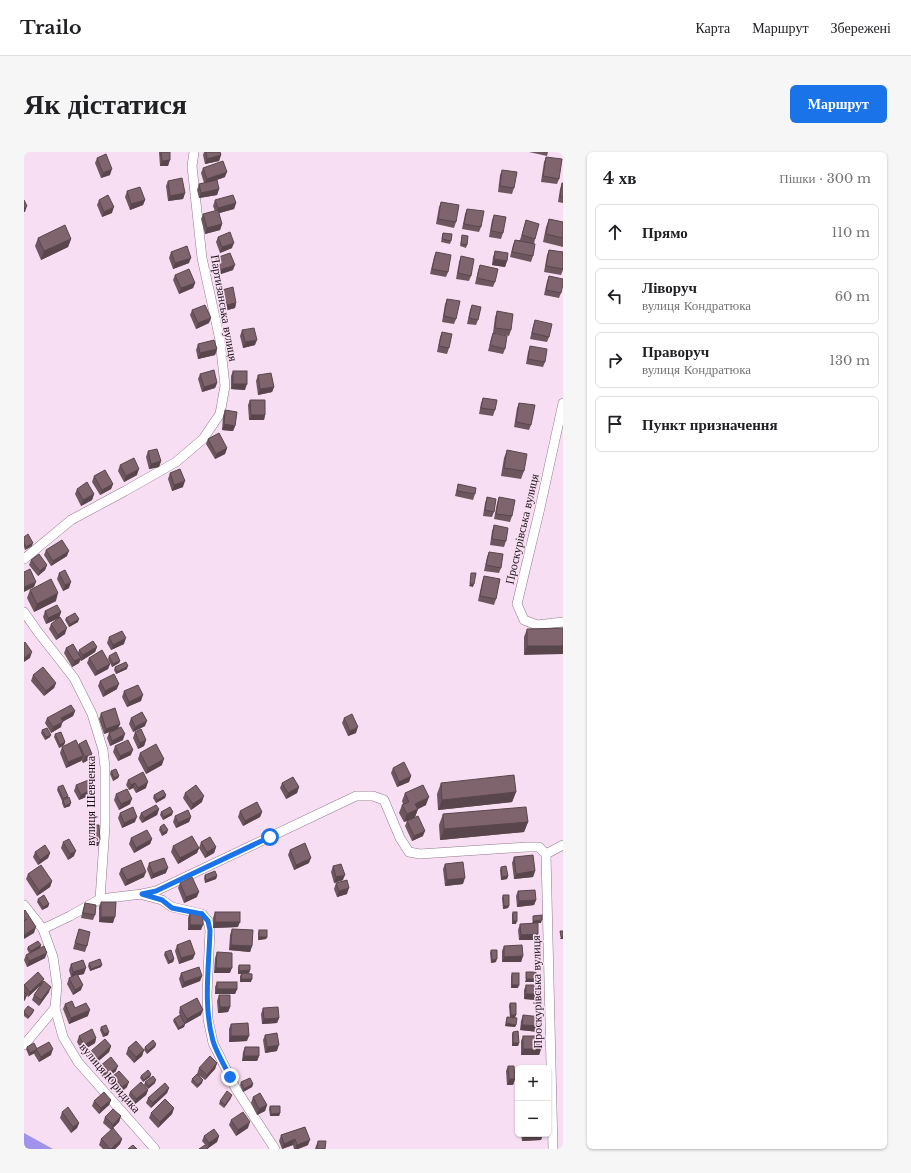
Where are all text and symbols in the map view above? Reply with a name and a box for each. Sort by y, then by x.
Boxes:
text: Trailo [20,16,82,39]
text: Карта [695,19,730,37]
text: Маршрут [752,19,809,37]
text: Збережені [831,19,891,37]
button: Маршрут [790,85,887,123]
text: Як дістатися [24,87,187,122]
text: 4 хв [603,168,637,189]
text: Пішки · 300 m [779,170,871,187]
icon: ahead [604,221,626,243]
text: Прямо [642,223,688,242]
text: 110 m [831,224,870,241]
street label: Партизанська вулиця [208,253,241,363]
text: Ліворуч [642,278,697,297]
icon: left [604,285,626,307]
text: 60 m [835,288,870,305]
text: вулиця Кондратюка [642,297,751,314]
text: Праворуч [642,342,709,361]
icon: right [604,349,626,371]
text: 130 m [829,352,870,369]
text: вулиця Кондратюка [642,361,751,378]
icon: arrive [604,413,626,435]
text: Пункт призначення [642,415,778,434]
street label: Проскурівська вулиця [501,472,542,586]
street label: вулиця Шевченка [83,755,98,846]
route start [261,828,279,846]
street label: Проскурівська вулиця [528,935,545,1049]
street label: вулиця Юридика [77,1040,144,1116]
map controls [515,1065,551,1137]
button: + [515,1065,551,1101]
route end [221,1068,239,1086]
button: − [515,1101,551,1137]

